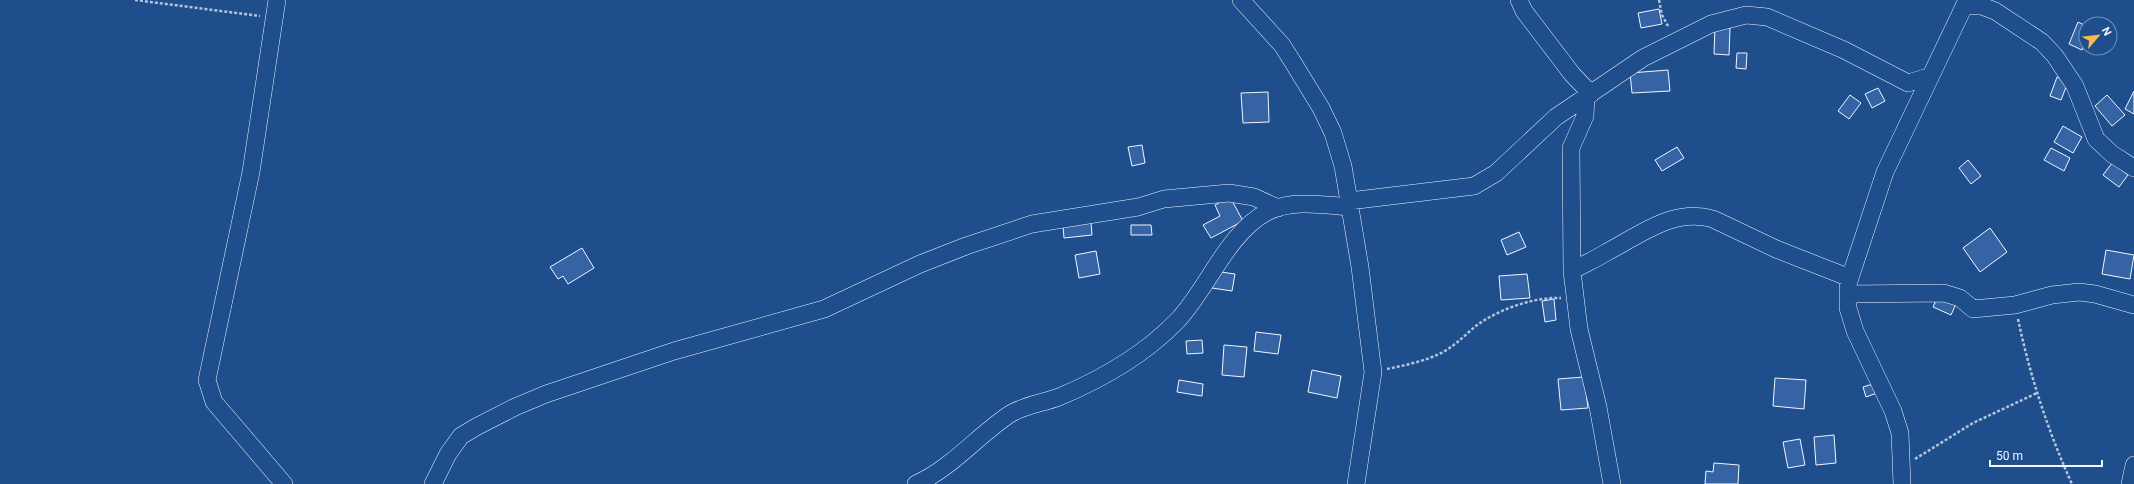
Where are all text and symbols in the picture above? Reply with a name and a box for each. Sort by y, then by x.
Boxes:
north arrow [2078,16,2118,56]
text: N [2099,25,2114,38]
scale bar [1990,442,2102,468]
text: 50 m [1996,449,2023,463]

